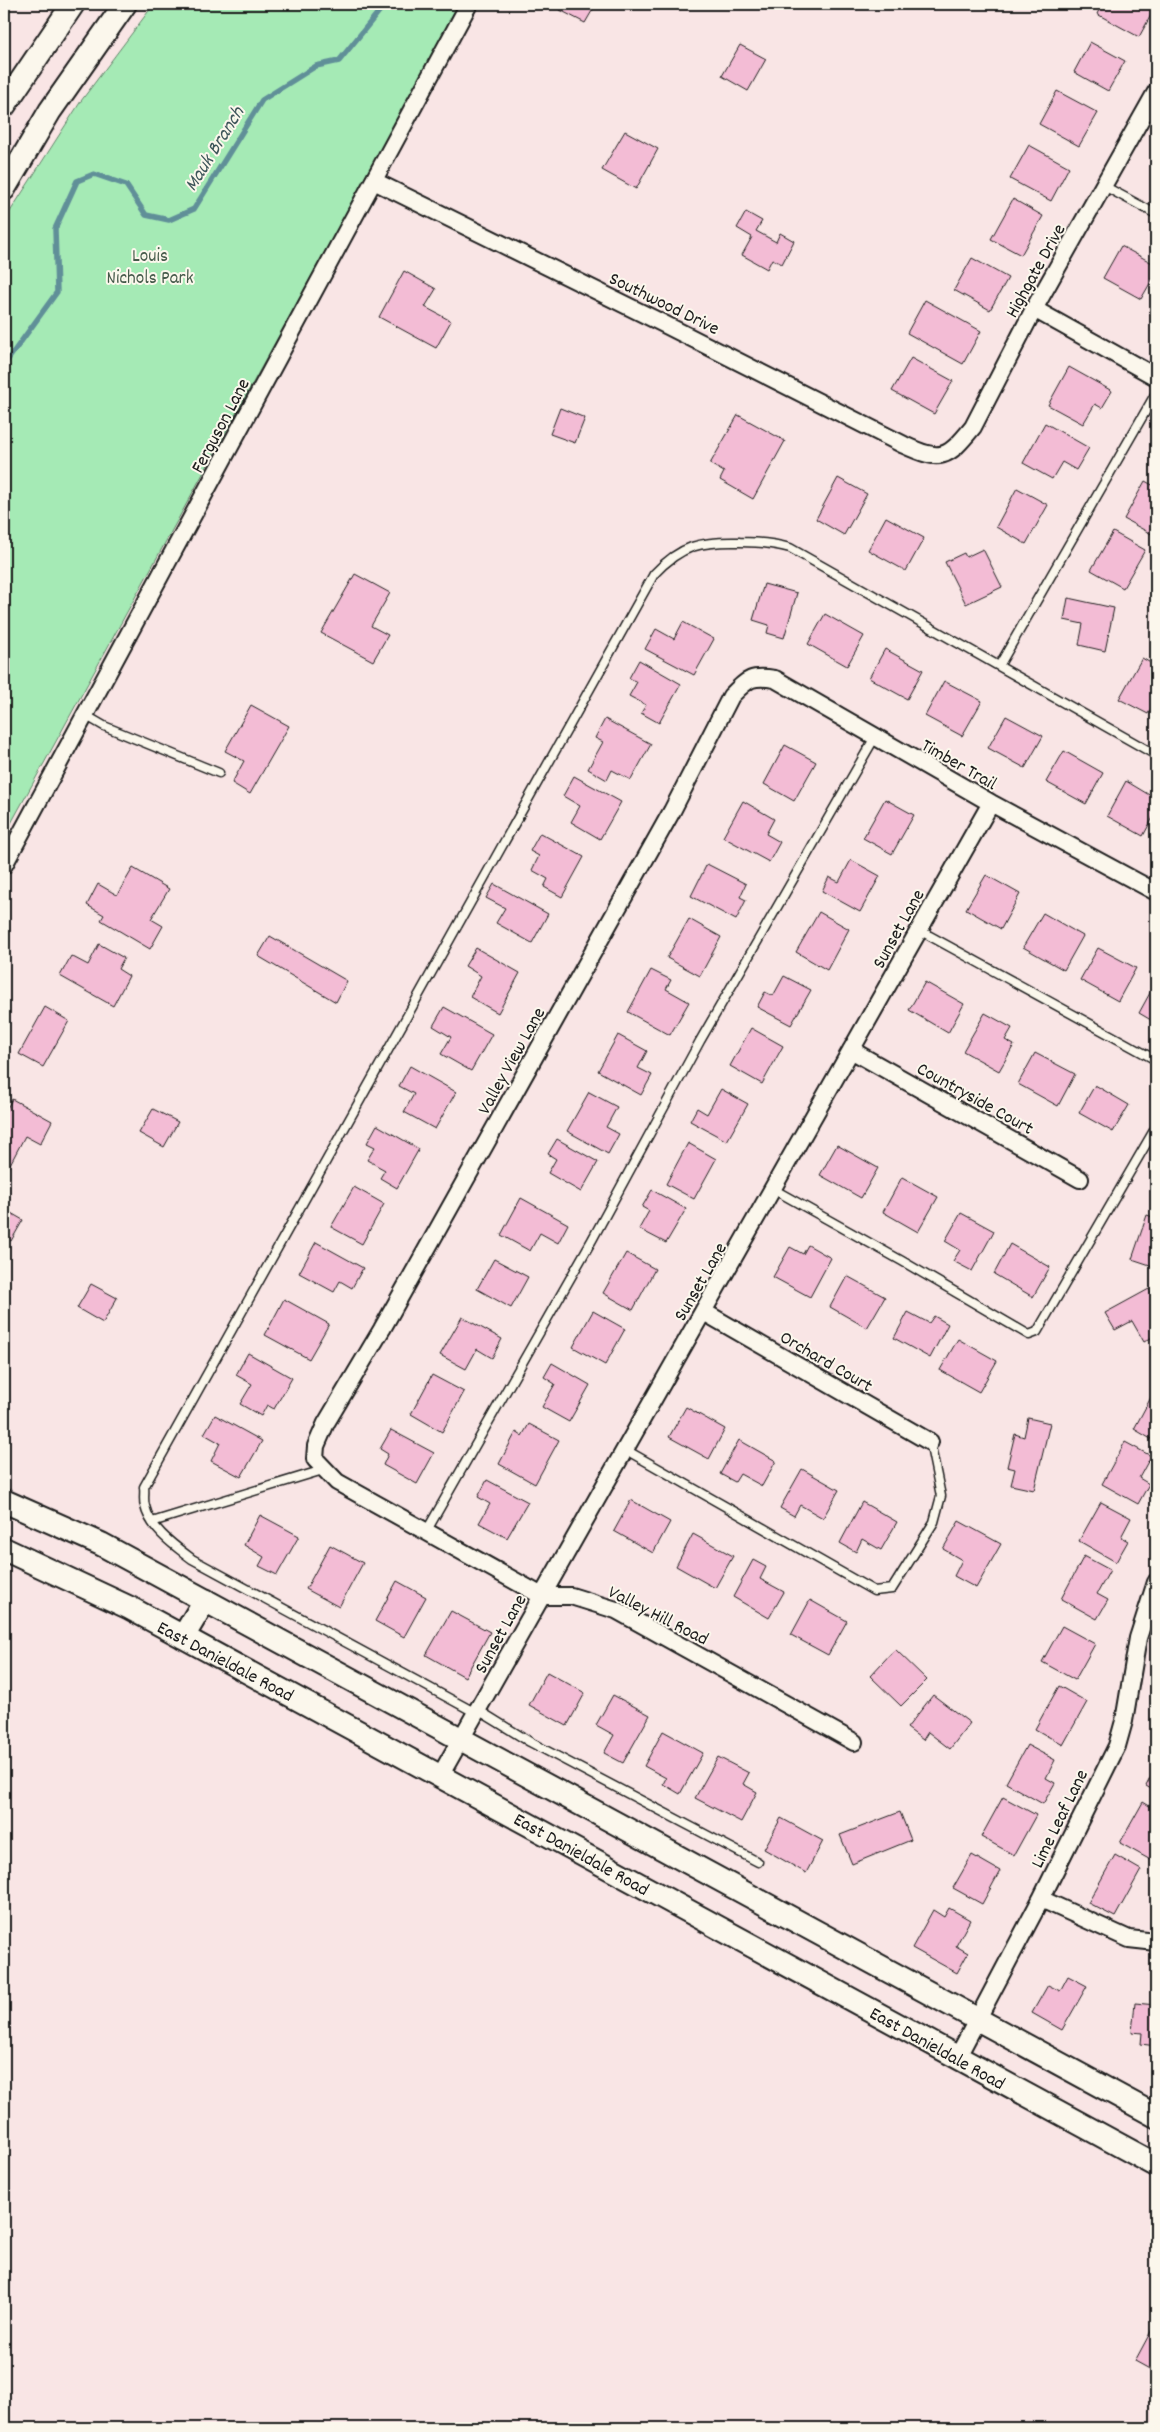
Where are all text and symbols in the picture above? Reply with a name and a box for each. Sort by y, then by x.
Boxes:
water label: Mauk Branch [178,101,253,197]
street label: Highgate Drive [1000,220,1074,324]
park label: Louis Nichols Park [107,244,194,293]
street label: Southwood Drive [604,267,723,344]
street label: Ferguson Lane [186,374,258,479]
street label: Timber Trail [915,733,1002,799]
street label: Sunset Lane [867,885,933,974]
street label: Valley View Lane [472,1003,554,1120]
street label: Countryside Court [911,1057,1038,1143]
street label: Sunset Lane [669,1238,735,1327]
street label: Orchard Court [774,1325,877,1401]
street label: Valley Hill Road [602,1580,712,1654]
street label: Sunset Lane [469,1590,535,1679]
street label: East Danieldale Road [151,1616,298,1711]
street label: Lime Leaf Lane [1026,1766,1097,1874]
street label: East Danieldale Road [508,1808,653,1905]
street label: East Danieldale Road [864,2002,1009,2099]

